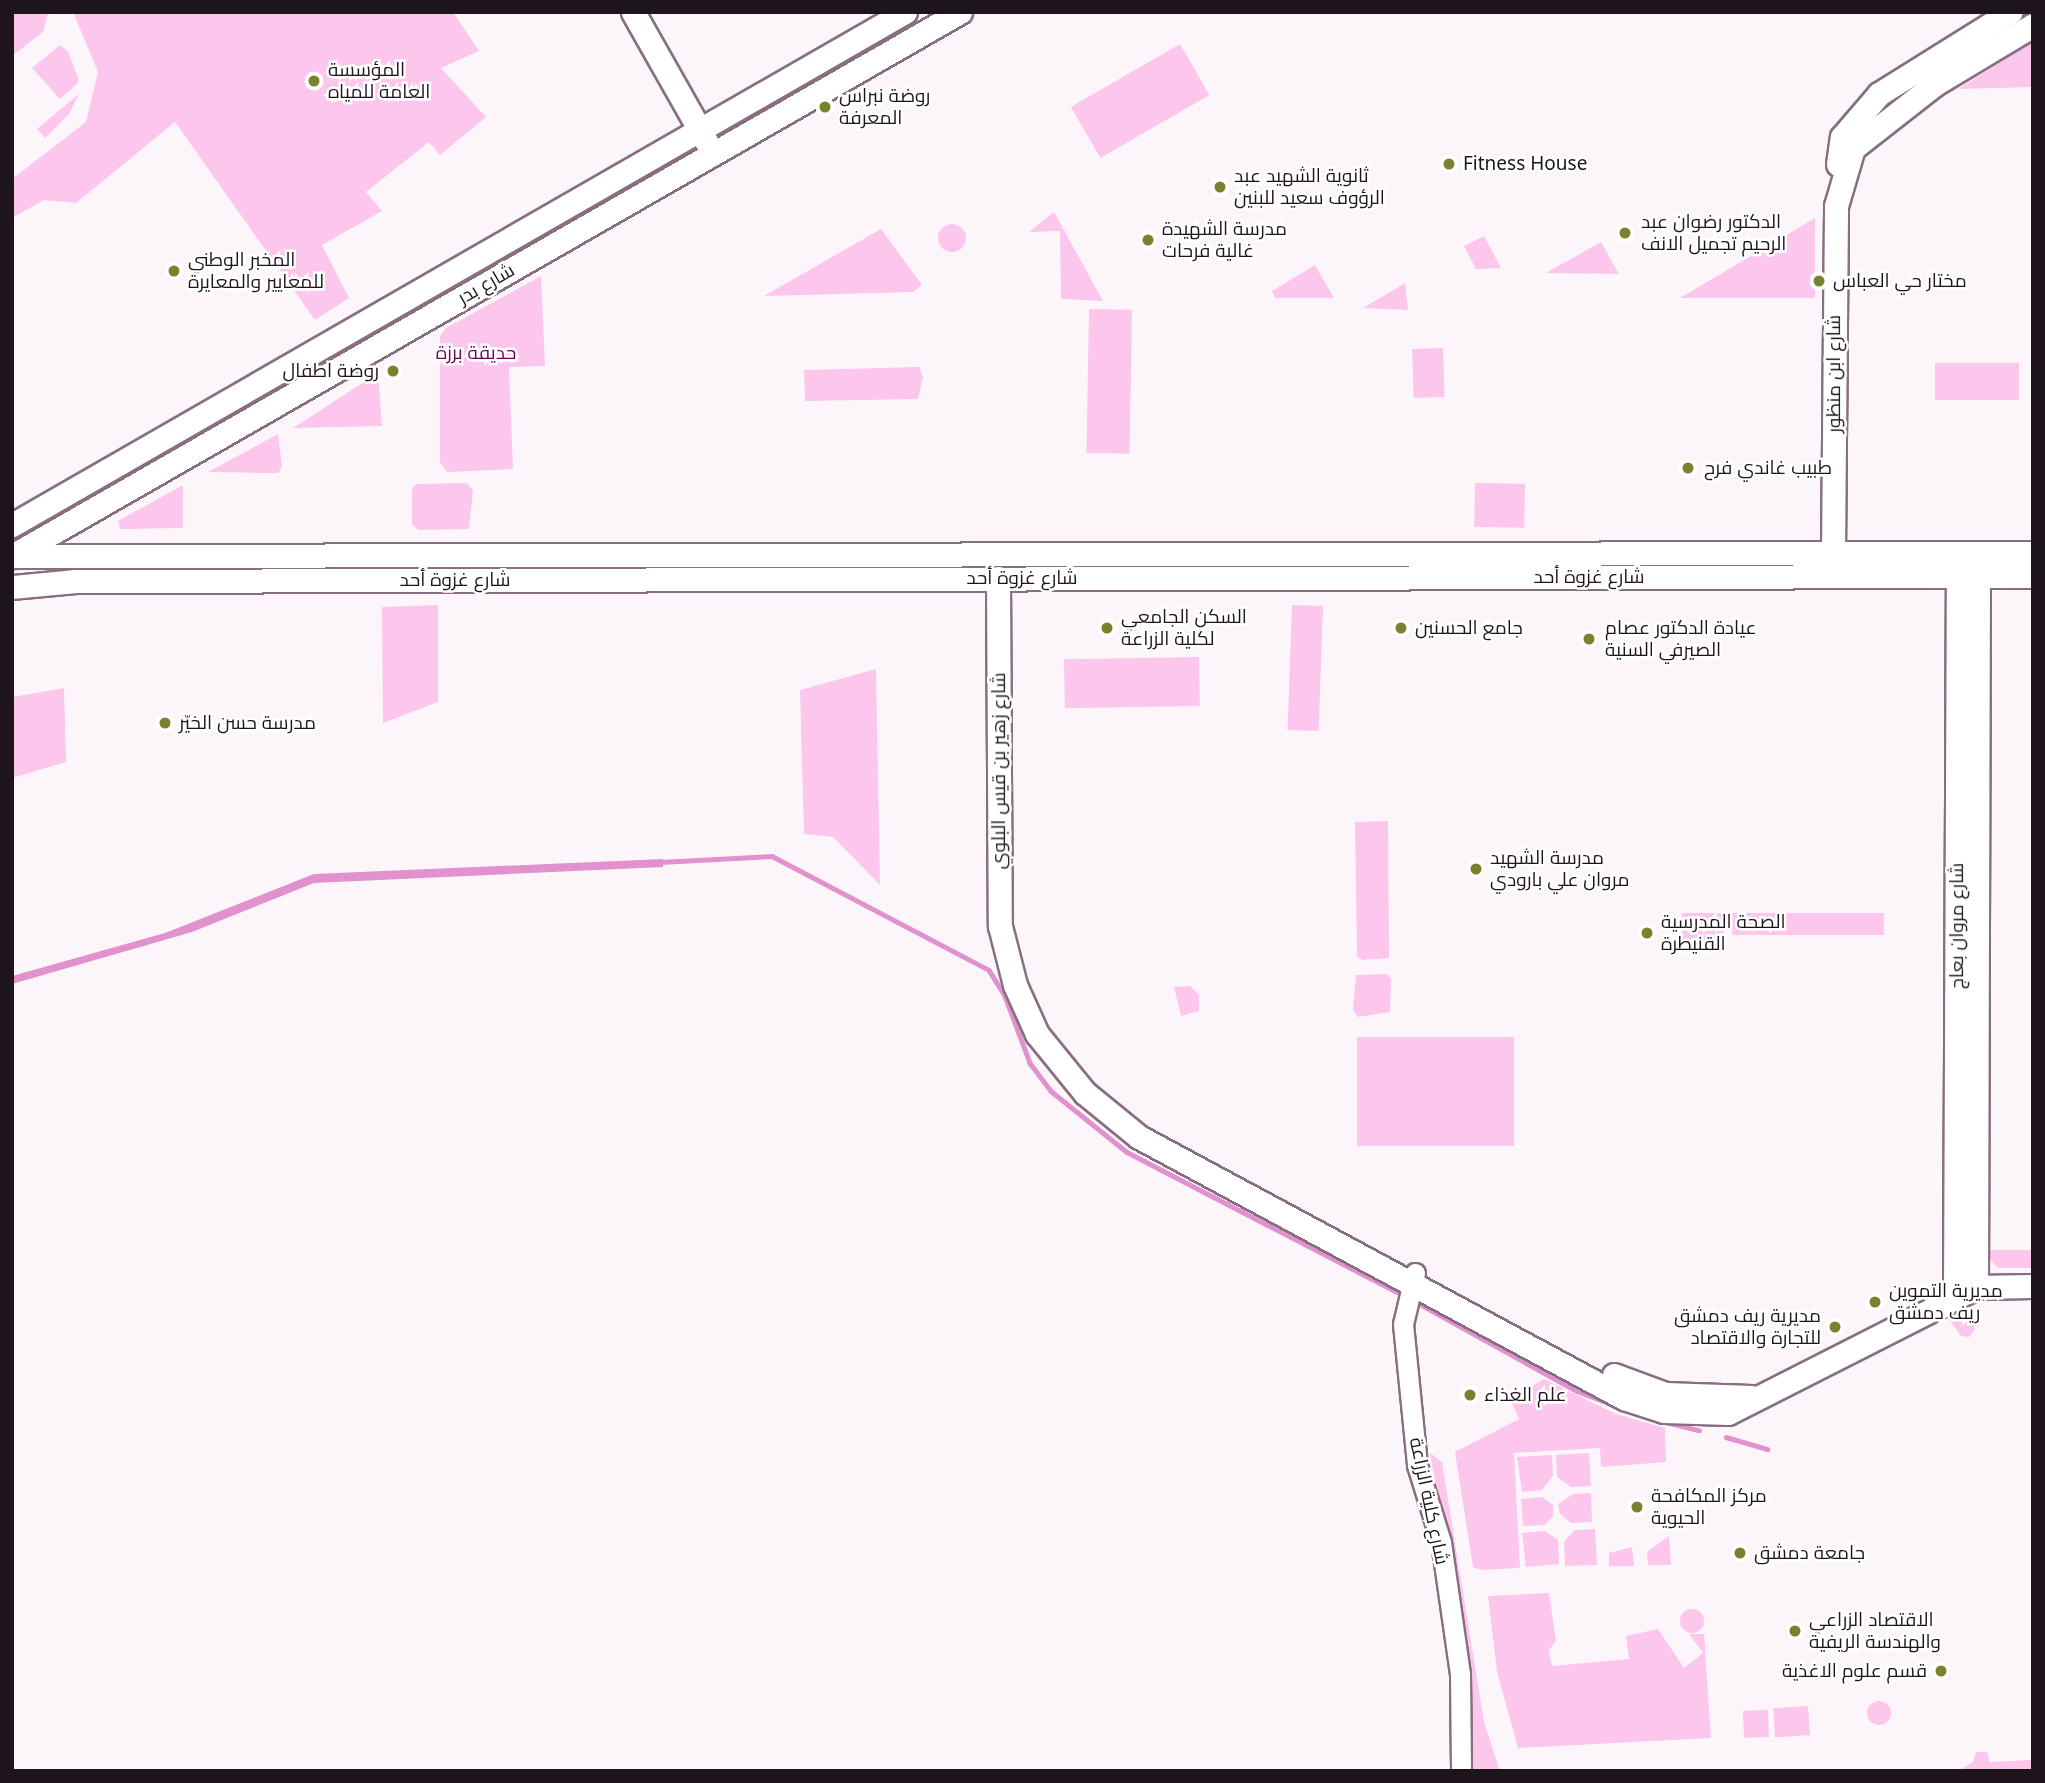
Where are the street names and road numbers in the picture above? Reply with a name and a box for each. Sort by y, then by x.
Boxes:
street label: شارع بدر [453,259,519,309]
street label: شارع ابن منظور [1823,315,1845,433]
street label: شارع غزوة أحد [1534,566,1644,588]
street label: شارع غزوة أحد [967,567,1077,589]
street label: شارع غزوة أحد [400,569,510,591]
street label: شارع زهير بن قيس البلوي [988,673,1010,869]
street label: شارع مروان بعاج [1946,863,1968,989]
street label: شارع كلية الزراعة [1404,1435,1454,1567]

